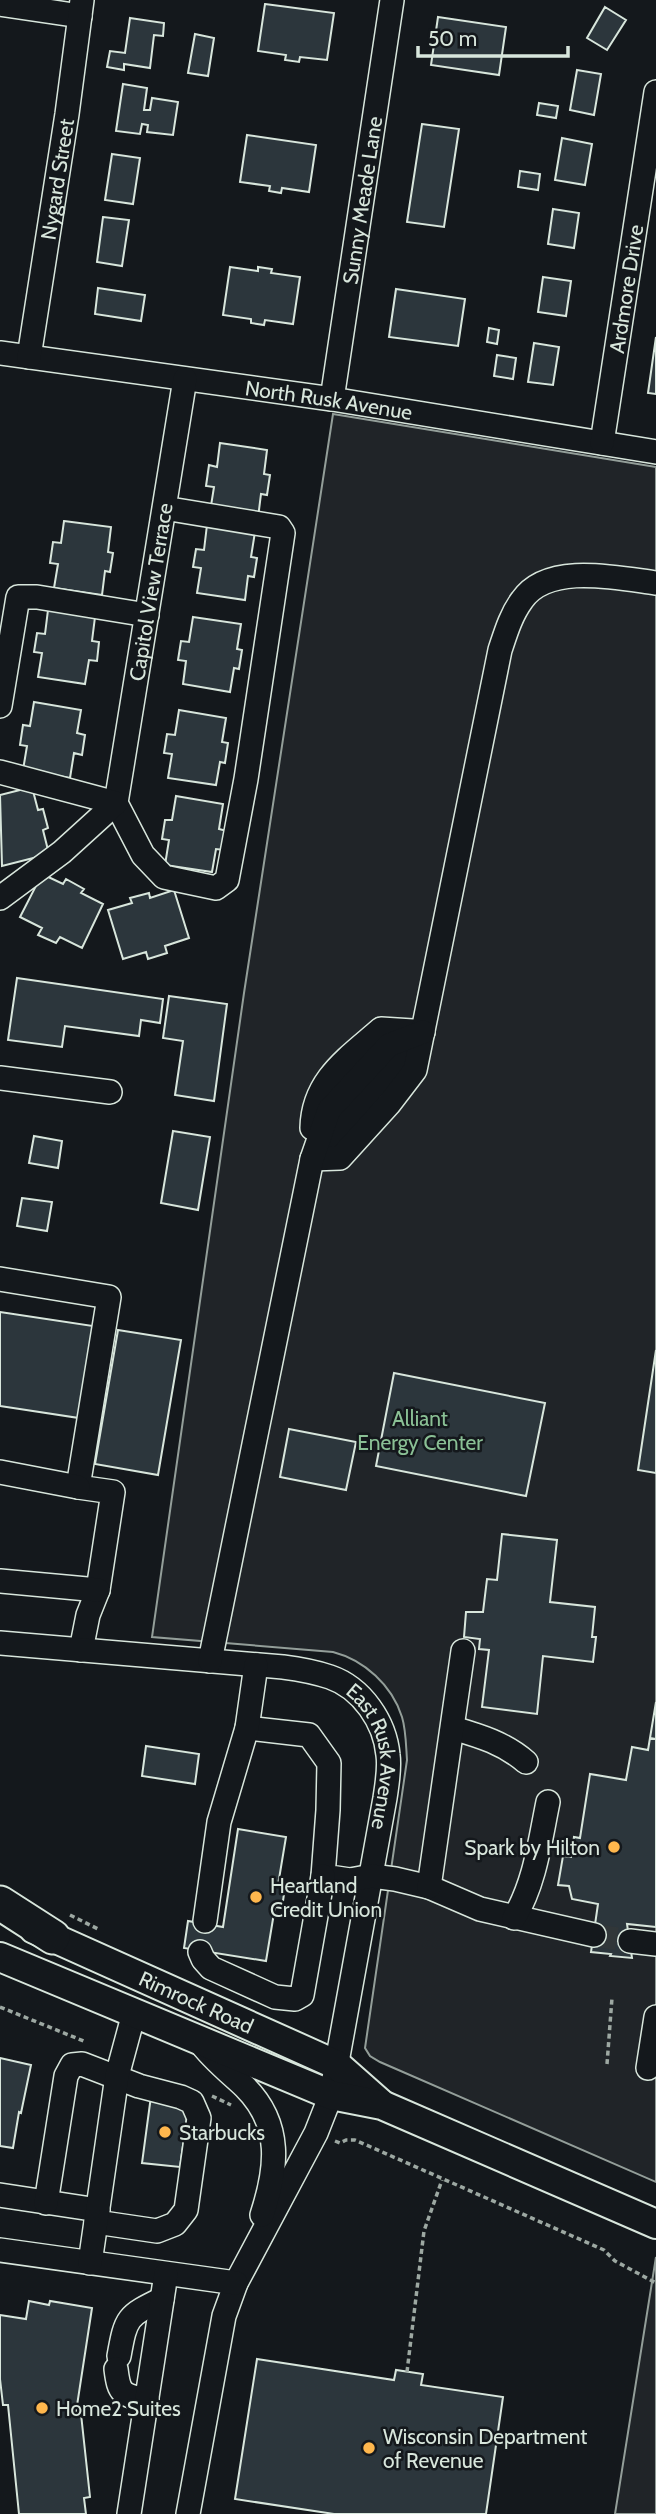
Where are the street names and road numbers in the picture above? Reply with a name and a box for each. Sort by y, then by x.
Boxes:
street label: Sunny Meade Lane [337,114,387,286]
street label: Nygard Street [35,117,79,242]
street label: Ardmore Drive [603,222,648,355]
street label: North Rusk Avenue [244,375,414,424]
street label: Capitol View Terrace [124,501,177,683]
street label: East Rusk Avenue [342,1678,401,1832]
street label: Rimrock Road [135,1965,257,2038]

